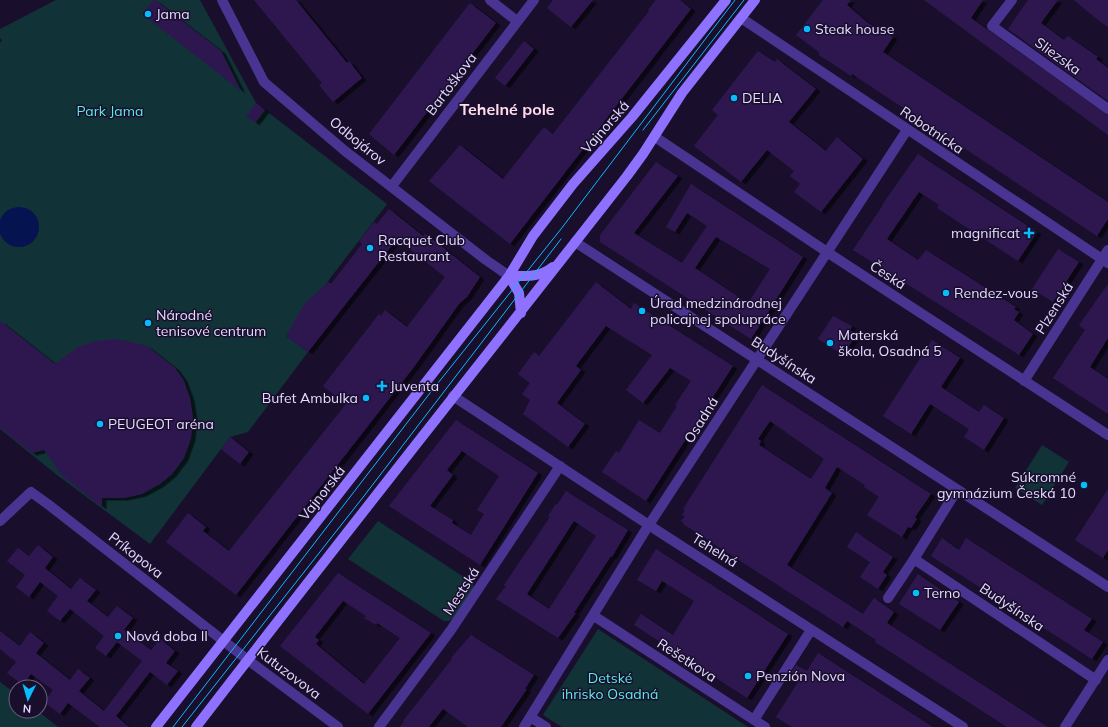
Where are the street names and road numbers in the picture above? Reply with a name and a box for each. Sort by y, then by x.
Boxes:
street label: Sliezska [1031,33,1085,79]
street label: Bartoškova [422,49,480,119]
street label: Vajnorská [577,97,633,157]
street label: Robotnícka [897,102,967,158]
street label: Odbojárov [326,113,390,170]
street label: Česká [867,257,909,293]
street label: Plzenská [1031,279,1077,337]
street label: Budyšínska [748,332,820,388]
street label: Osadná [680,394,722,446]
street label: Vajnorská [295,462,349,524]
street label: Príkopova [105,528,167,582]
street label: Tehelná [689,529,741,571]
street label: Mestská [439,563,483,619]
street label: Budyšínska [976,579,1048,635]
street label: Rešetkova [654,634,720,686]
street label: Kutuzovova [253,643,325,703]

